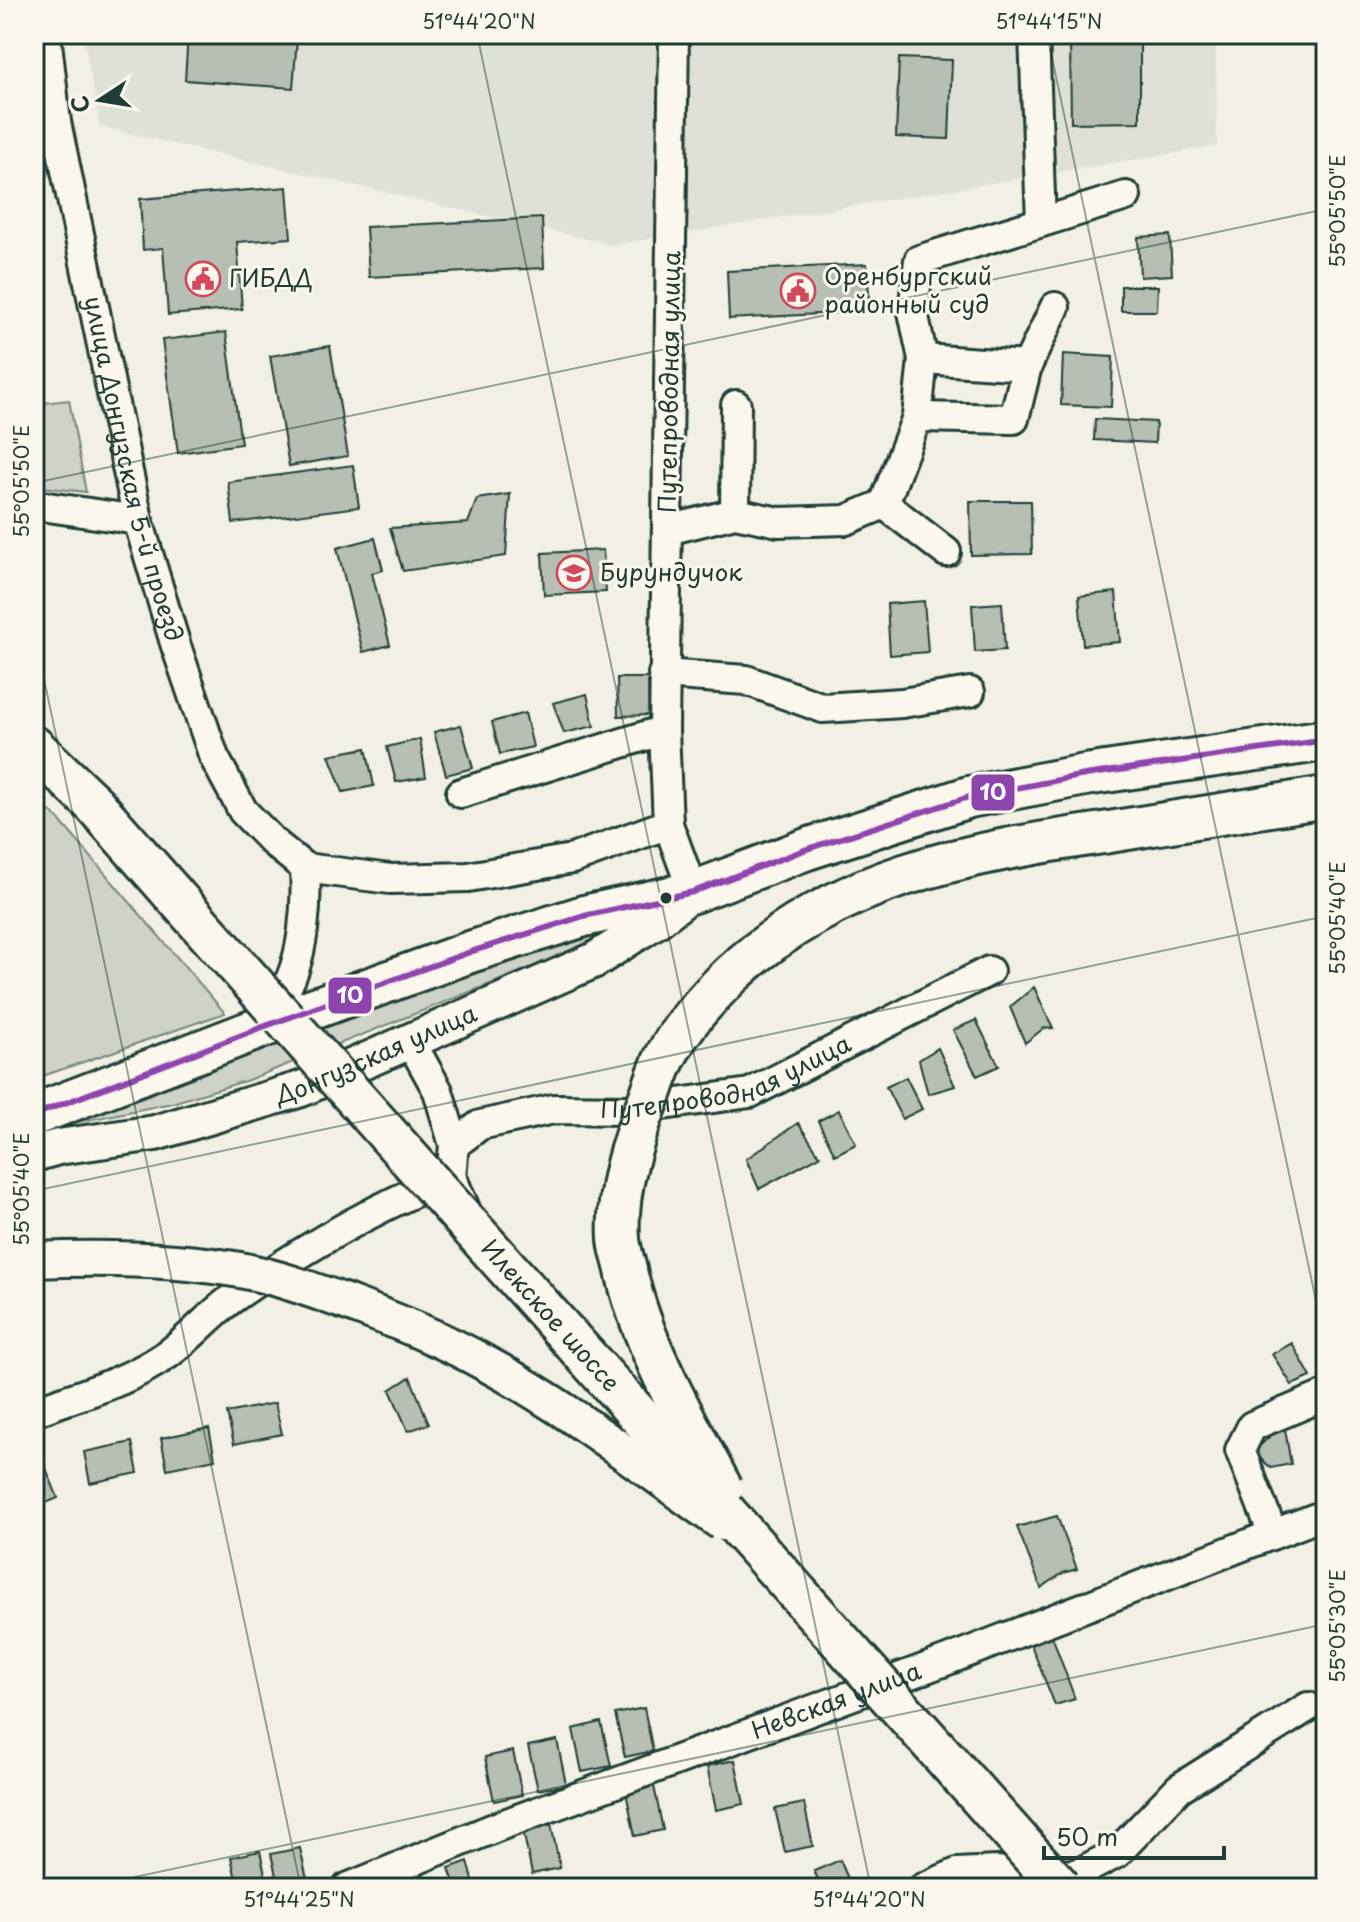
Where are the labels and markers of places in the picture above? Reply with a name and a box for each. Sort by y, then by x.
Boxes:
place label: Оренбургский районный суд [824,257,992,321]
place label: ГИБДД [229,259,313,295]
public building icon: ГИБДД [184,260,222,298]
public building icon: Оренбургский районный суд [779,272,817,310]
place label: Бурундучок [600,553,743,589]
school or university icon: Бурундучок [555,554,593,592]
unlabelled marker [658,890,674,906]

